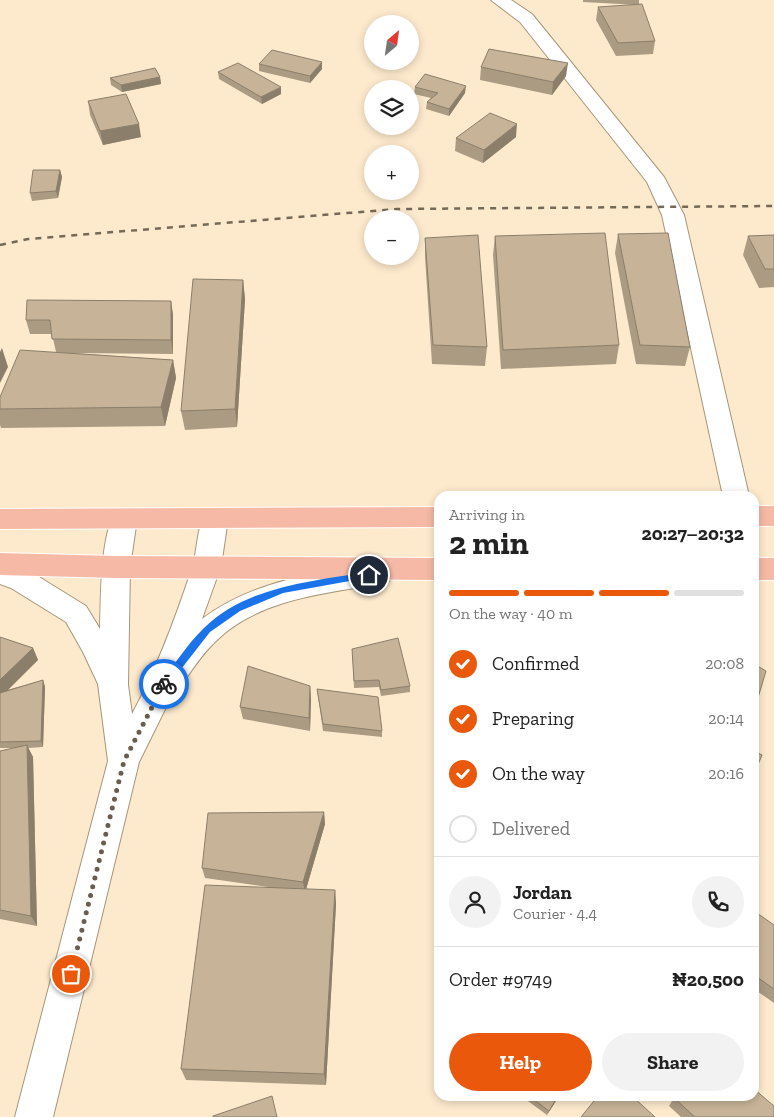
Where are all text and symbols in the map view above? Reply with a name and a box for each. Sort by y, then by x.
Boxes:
north arrow [364,15,419,70]
map controls [364,15,419,265]
button: layers [364,80,419,135]
button: + [364,145,419,200]
button: − [364,210,419,265]
text: Arriving in [449,505,525,524]
text: 20:27–20:32 [641,522,744,545]
text: 2 min [449,524,529,562]
pin [348,554,390,596]
icon: home [355,561,383,589]
text: On the way · 40 m [449,604,573,623]
icon: check [449,650,477,678]
text: Confirmed [492,652,579,675]
text: 20:08 [705,654,744,673]
courier [139,659,189,709]
icon: bike [150,670,178,698]
icon: check [449,705,477,733]
text: Preparing [492,707,574,730]
text: 20:14 [708,709,744,728]
icon: check [449,760,477,788]
text: On the way [492,762,585,785]
text: 20:16 [708,764,744,783]
text: Delivered [492,817,570,840]
button: person [449,876,501,928]
button: phone [692,876,744,928]
text: Jordan [513,881,572,904]
text: Courier · 4.4 [513,904,597,923]
pin [50,953,92,995]
icon: bag [57,960,85,988]
text: Order #9749 [449,968,552,991]
text: ₦20,500 [672,968,744,991]
button: Help [449,1033,592,1091]
button: Share [602,1033,744,1091]

